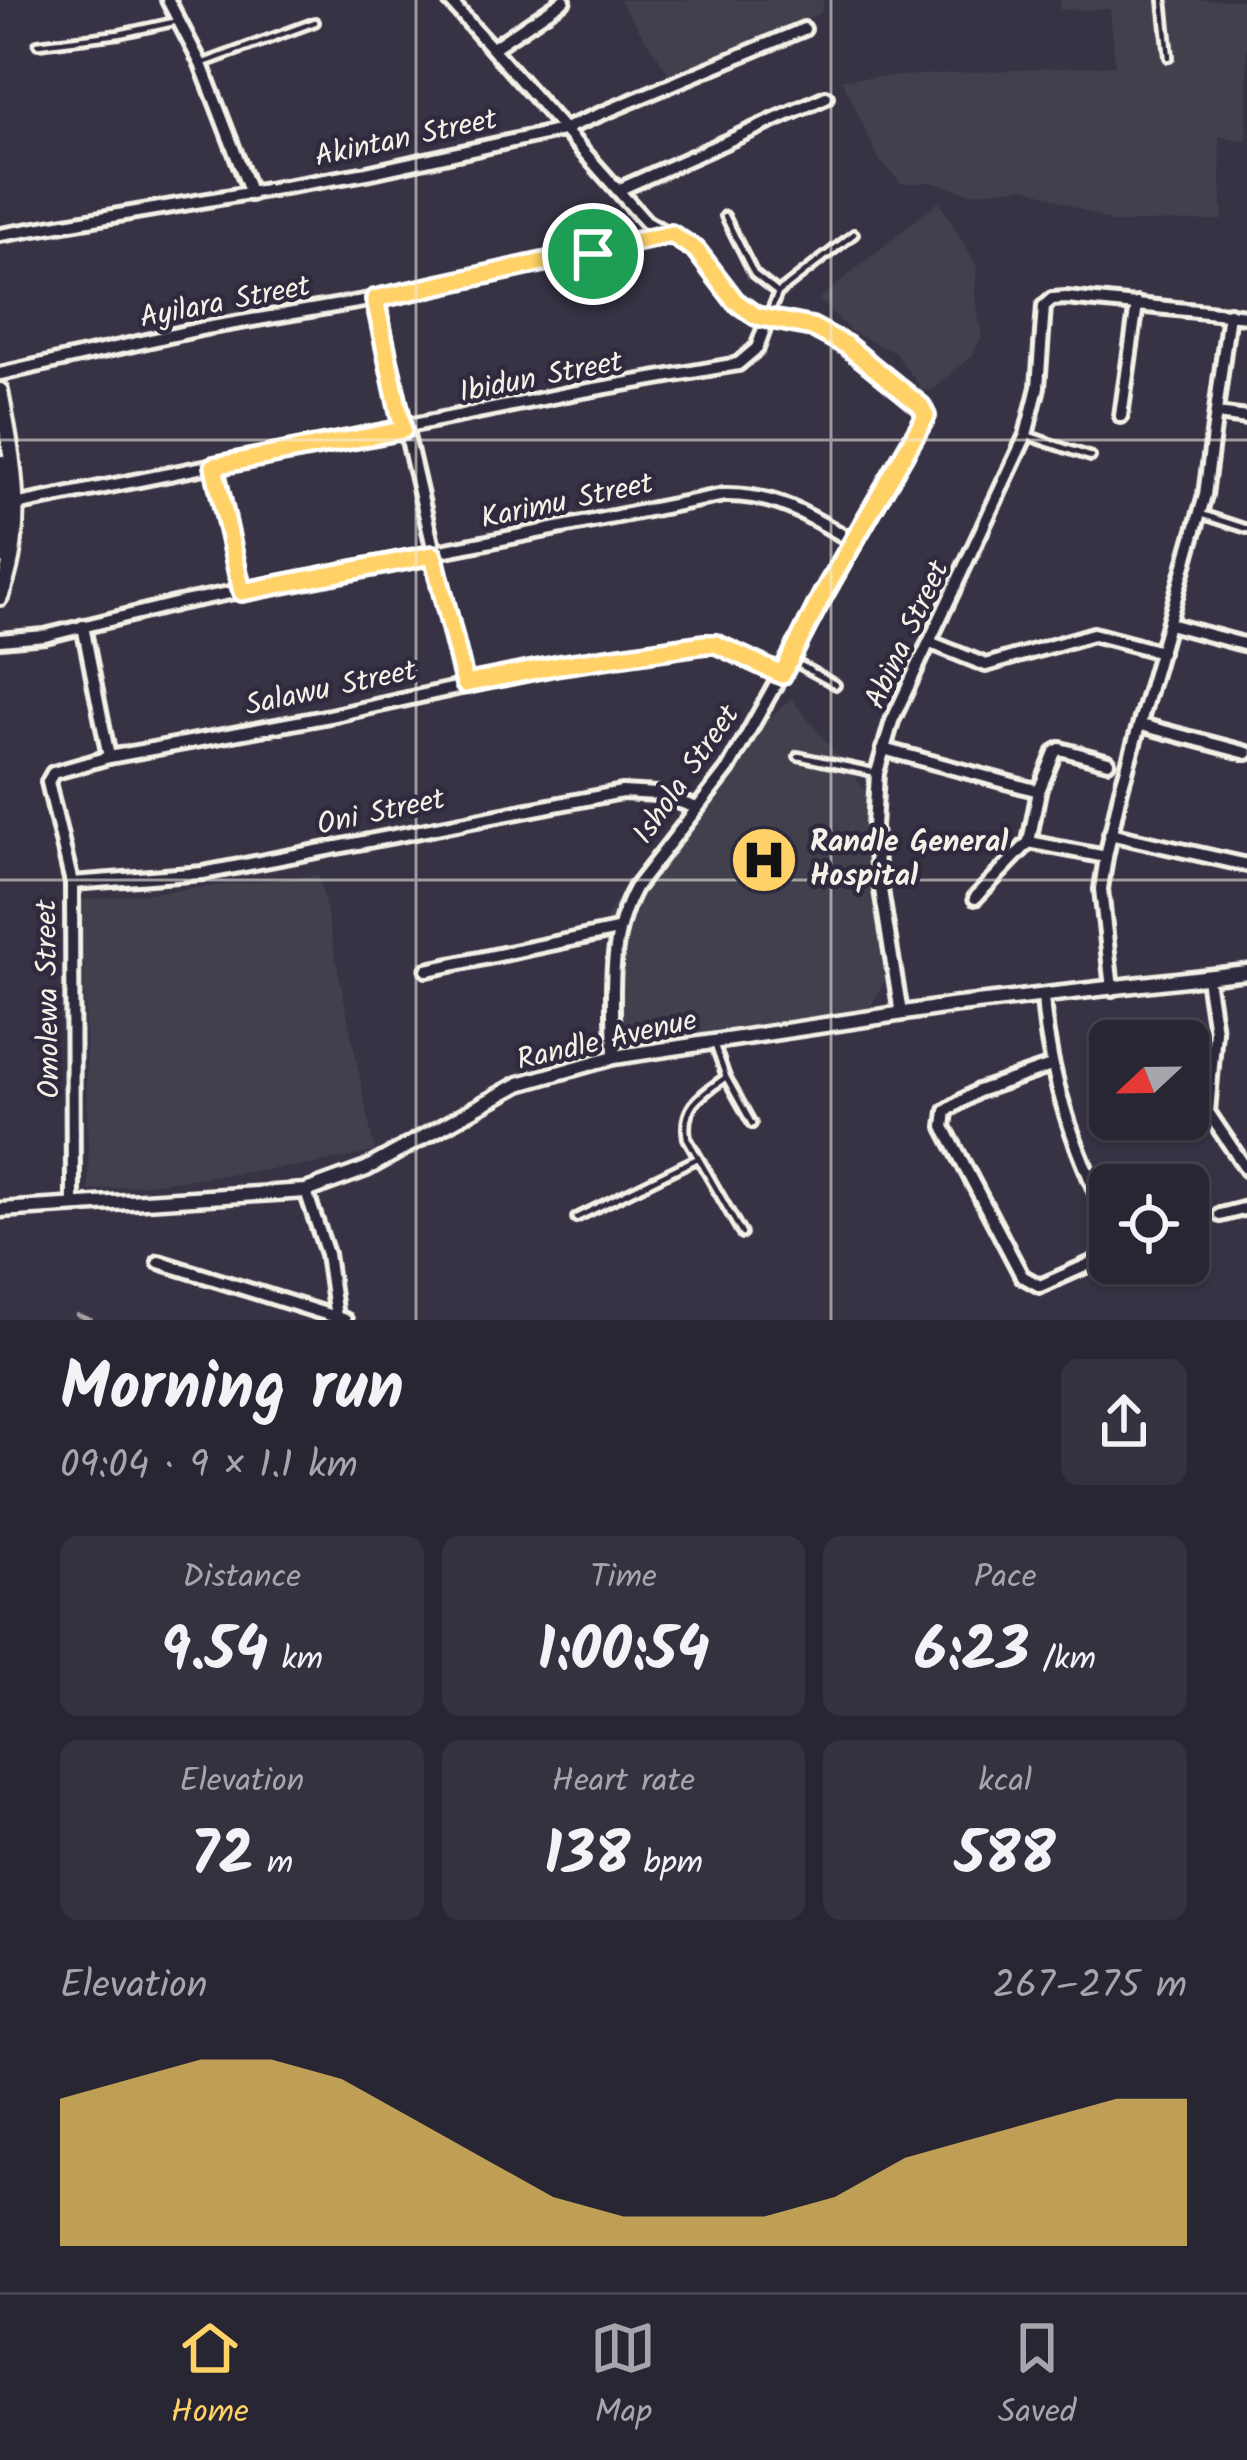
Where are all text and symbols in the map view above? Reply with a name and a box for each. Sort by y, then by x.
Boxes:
street label: Akintan Street [310,96,502,182]
pin [542,203,644,305]
icon: arrive [560,221,626,287]
street label: Ayilara Street [136,263,315,343]
street label: Ibidun Street [455,339,627,417]
street label: Karimu Street [476,460,658,544]
street label: Abina Street [853,552,964,717]
street label: Salawu Street [241,647,422,731]
street label: Ishola Street [621,695,753,855]
street label: Oni Street [313,776,450,850]
place label: Randle General Hospital [810,819,1008,901]
hospital icon: Randle General Hospital [729,825,799,895]
street label: Omolewa Street [23,899,75,1099]
street label: Randle Avenue [512,997,702,1085]
north arrow [1089,1020,1209,1140]
map controls [1089,1020,1209,1284]
button: locate [1089,1164,1209,1284]
text: Morning run [60,1338,404,1443]
button: share [1061,1359,1187,1485]
text: 09:04 · 9 × 1.1 km [60,1436,358,1498]
text: Distance [183,1552,301,1605]
text: Time [590,1552,657,1605]
text: Pace [974,1552,1037,1605]
text: 9.54 [161,1605,268,1701]
text: 1:00:54 [537,1605,710,1701]
text: 6:23 [914,1605,1029,1701]
text: km [268,1634,323,1687]
text: /km [1029,1634,1096,1687]
text: Elevation [179,1756,304,1809]
text: Heart rate [552,1756,695,1809]
text: kcal [978,1756,1032,1809]
text: 72 [190,1809,254,1905]
text: 138 [544,1809,630,1905]
text: 588 [955,1809,1056,1905]
text: m [254,1838,293,1891]
text: bpm [630,1838,703,1891]
text: Elevation [60,1956,208,2018]
text: 267–275 m [993,1956,1187,2018]
tab: Home [171,2315,249,2440]
tab: Map [590,2315,656,2440]
tab: Saved [998,2315,1076,2440]

